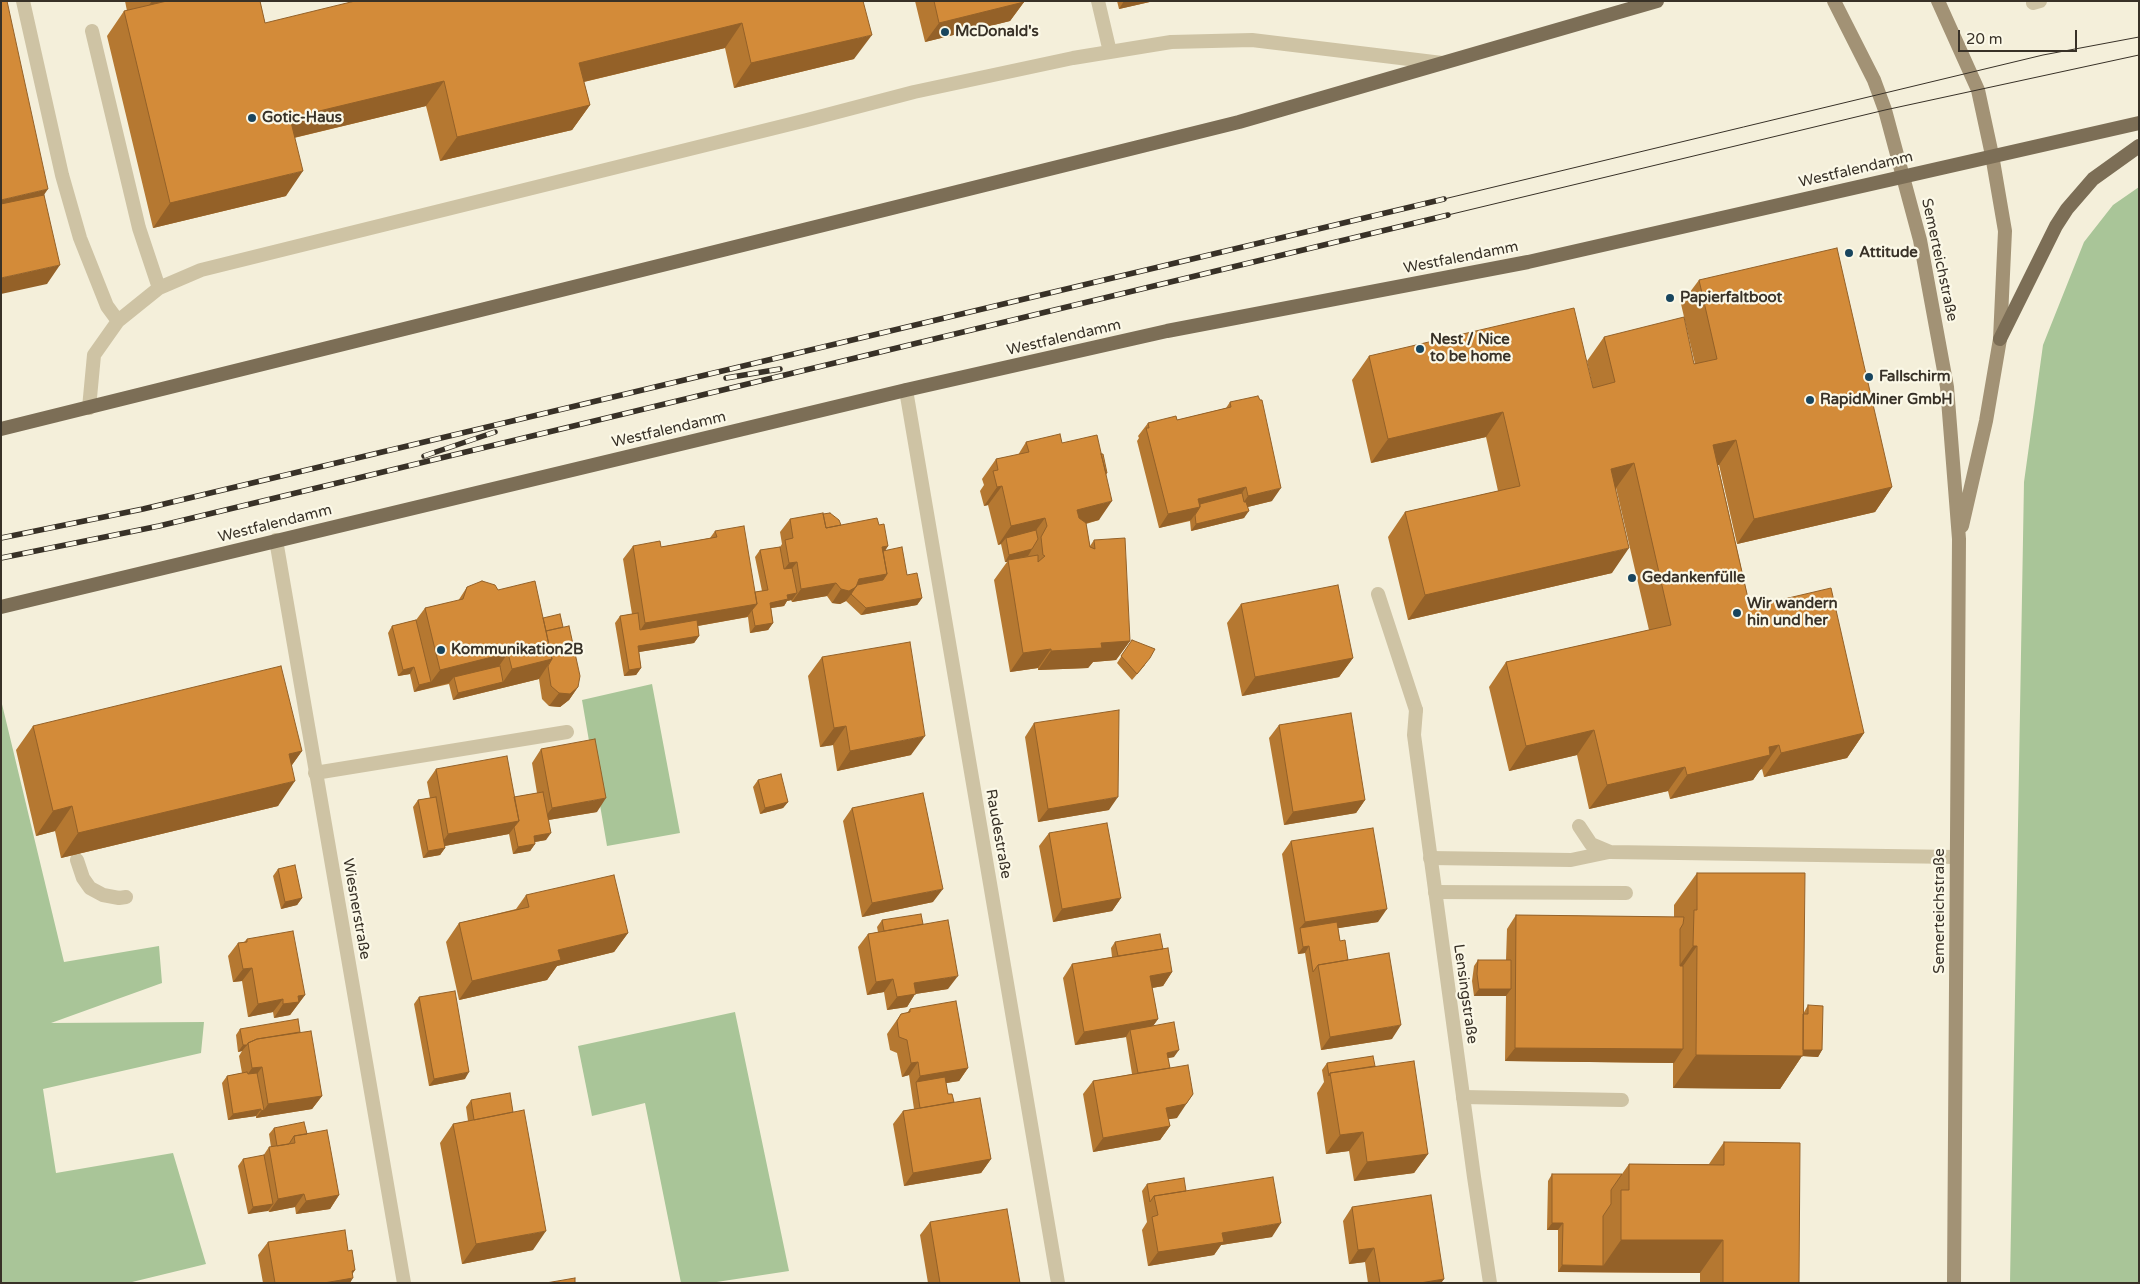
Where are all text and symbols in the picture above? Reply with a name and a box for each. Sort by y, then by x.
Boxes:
scale bar [1960,20,2079,52]
place label: McDonald's [955,23,1039,41]
marker: McDonald's [939,26,951,38]
text: 20 m [1966,30,2003,48]
place label: Gotic-Haus [262,109,342,127]
marker: Gotic-Haus [246,112,258,124]
street label: Westfalendamm [1797,148,1915,192]
street label: Semerteichstraße [1917,197,1961,323]
street label: Westfalendamm [1402,238,1520,278]
place label: Attitude [1859,244,1918,262]
marker: Attitude [1843,247,1855,259]
place label: Papierfaltboot [1680,289,1782,307]
marker: Papierfaltboot [1664,292,1676,304]
street label: Westfalendamm [1005,316,1123,360]
place label: Nest / Nice to be home [1430,331,1511,366]
marker: Nest / Nice to be home [1414,343,1426,355]
place label: Fallschirm [1879,368,1950,386]
marker: Fallschirm [1863,371,1875,383]
place label: RapidMiner GmbH [1820,391,1953,409]
marker: RapidMiner GmbH [1804,394,1816,406]
street label: Westfalendamm [610,408,728,452]
street label: Westfalendamm [216,501,334,547]
place label: Gedankenfülle [1642,569,1745,587]
marker: Gedankenfülle [1626,572,1638,584]
place label: Wir wandern hin und her [1747,595,1838,630]
marker: Wir wandern hin und her [1731,607,1743,619]
place label: Kommunikation2B [451,641,583,659]
marker: Kommunikation2B [435,644,447,656]
street label: Raudestraße [981,788,1015,880]
street label: Semerteichstraße [1931,848,1949,974]
street label: Wiesnerstraße [338,857,374,961]
street label: Lensingstraße [1449,943,1481,1045]

